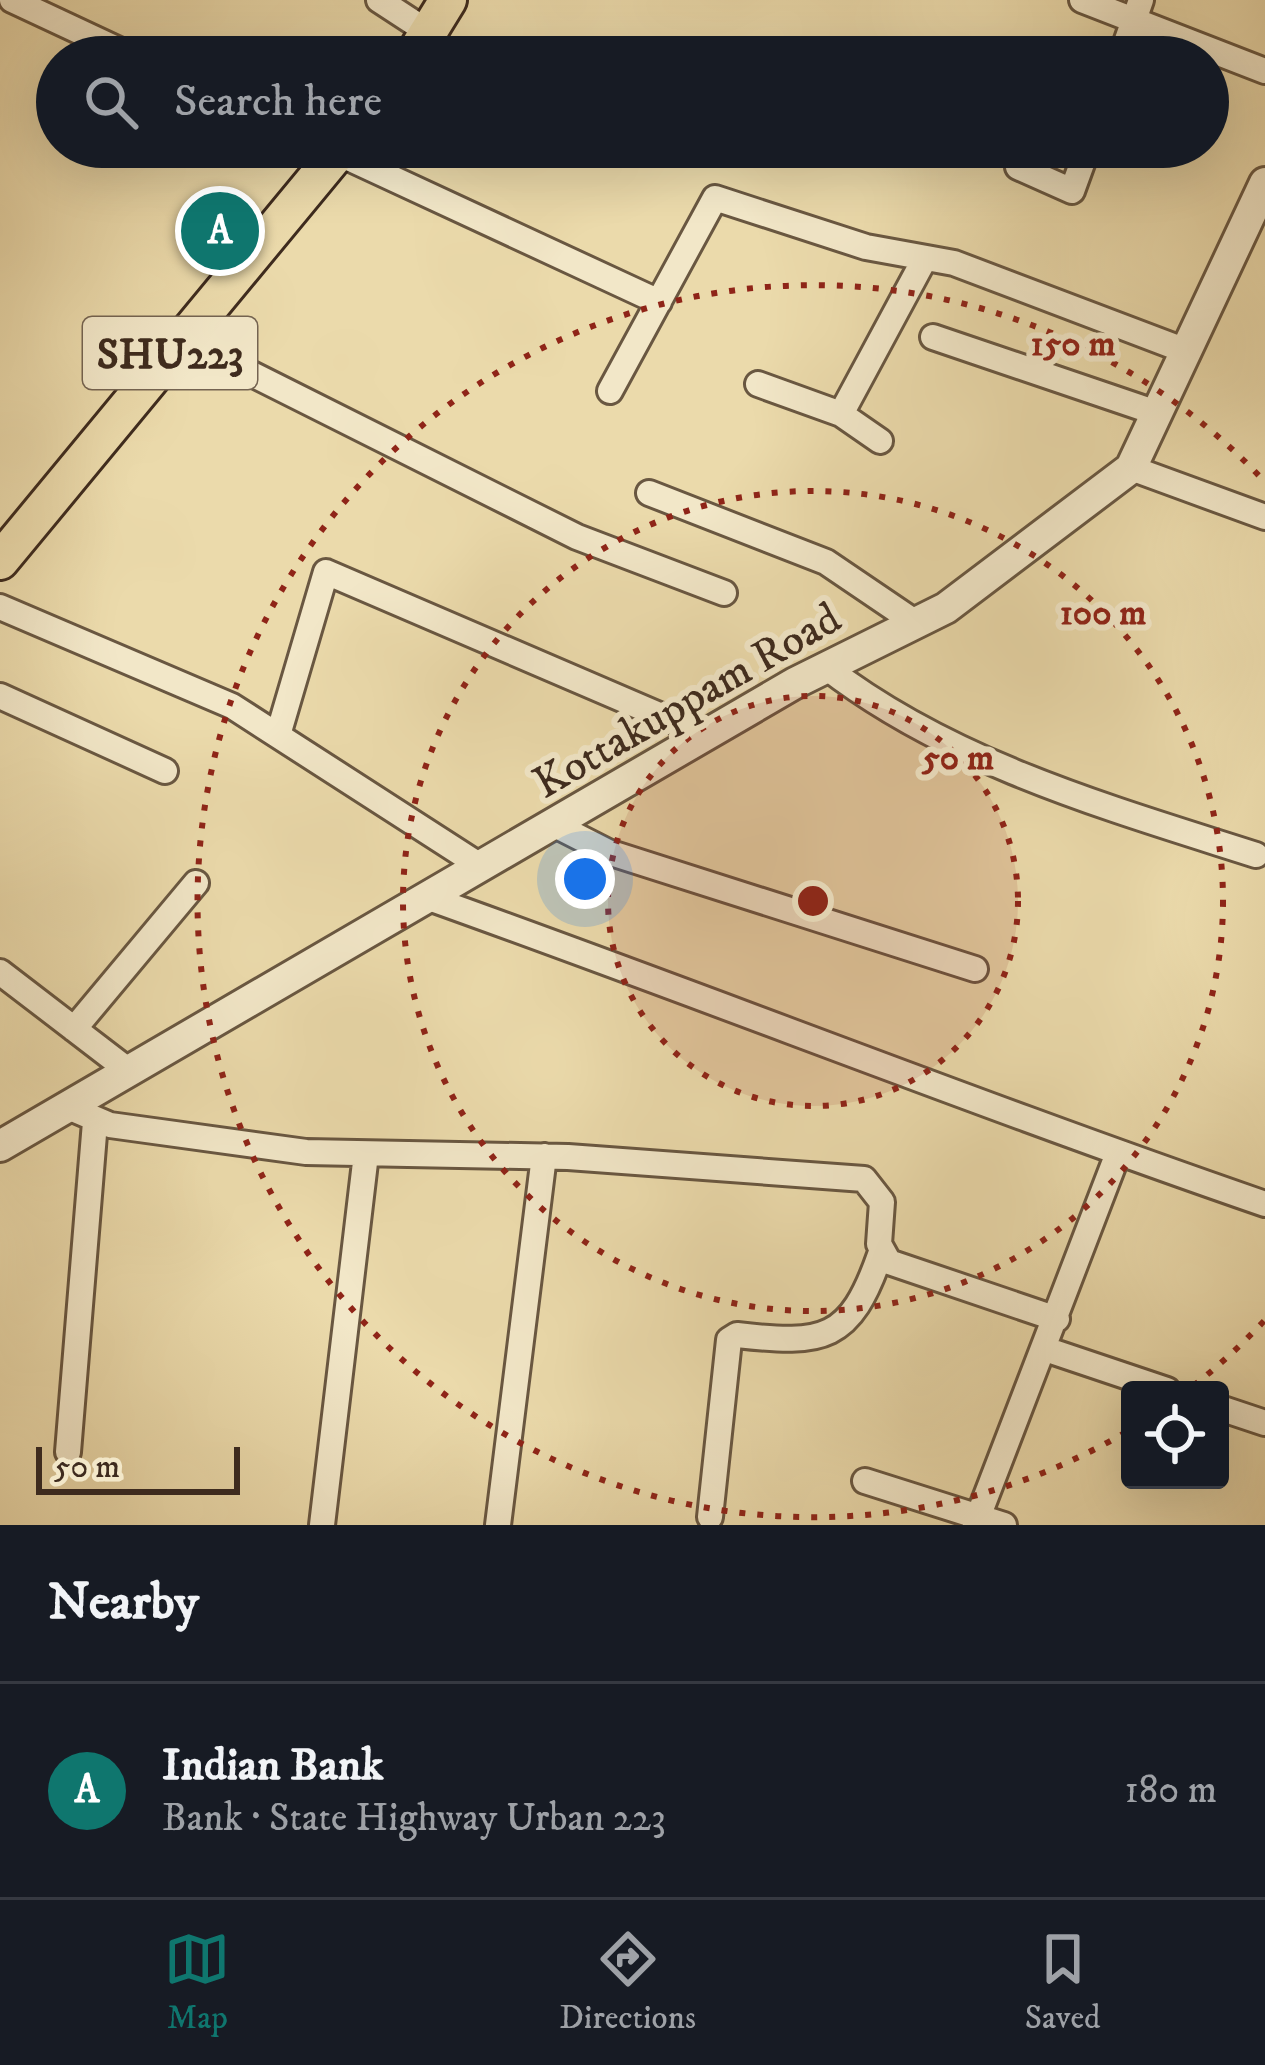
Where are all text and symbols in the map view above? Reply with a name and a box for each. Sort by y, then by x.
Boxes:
search box [36,36,1229,168]
icon: search [78,69,144,135]
text: Search here [174,74,382,130]
pin: A [181,186,259,276]
road number: SHU223 [83,317,257,389]
text: 150 m [1030,322,1116,367]
street label: Kottakuppam Road [524,591,852,812]
text: 100 m [1060,591,1146,636]
text: 50 m [921,736,994,781]
your location [555,849,615,909]
centre of rings [792,880,834,922]
map controls [1121,1381,1229,1489]
button: locate [1121,1381,1229,1489]
scale bar [36,1441,240,1494]
text: 50 m [54,1447,120,1488]
text: Nearby [48,1571,199,1635]
text: Indian Bank [162,1738,384,1794]
text: A [75,1766,99,1815]
text: 180 m [1125,1766,1217,1815]
text: Bank · State Highway Urban 223 [162,1794,666,1843]
tab: Map [164,1926,230,2039]
tab: Directions [559,1926,696,2039]
tab: Saved [1025,1926,1101,2039]

